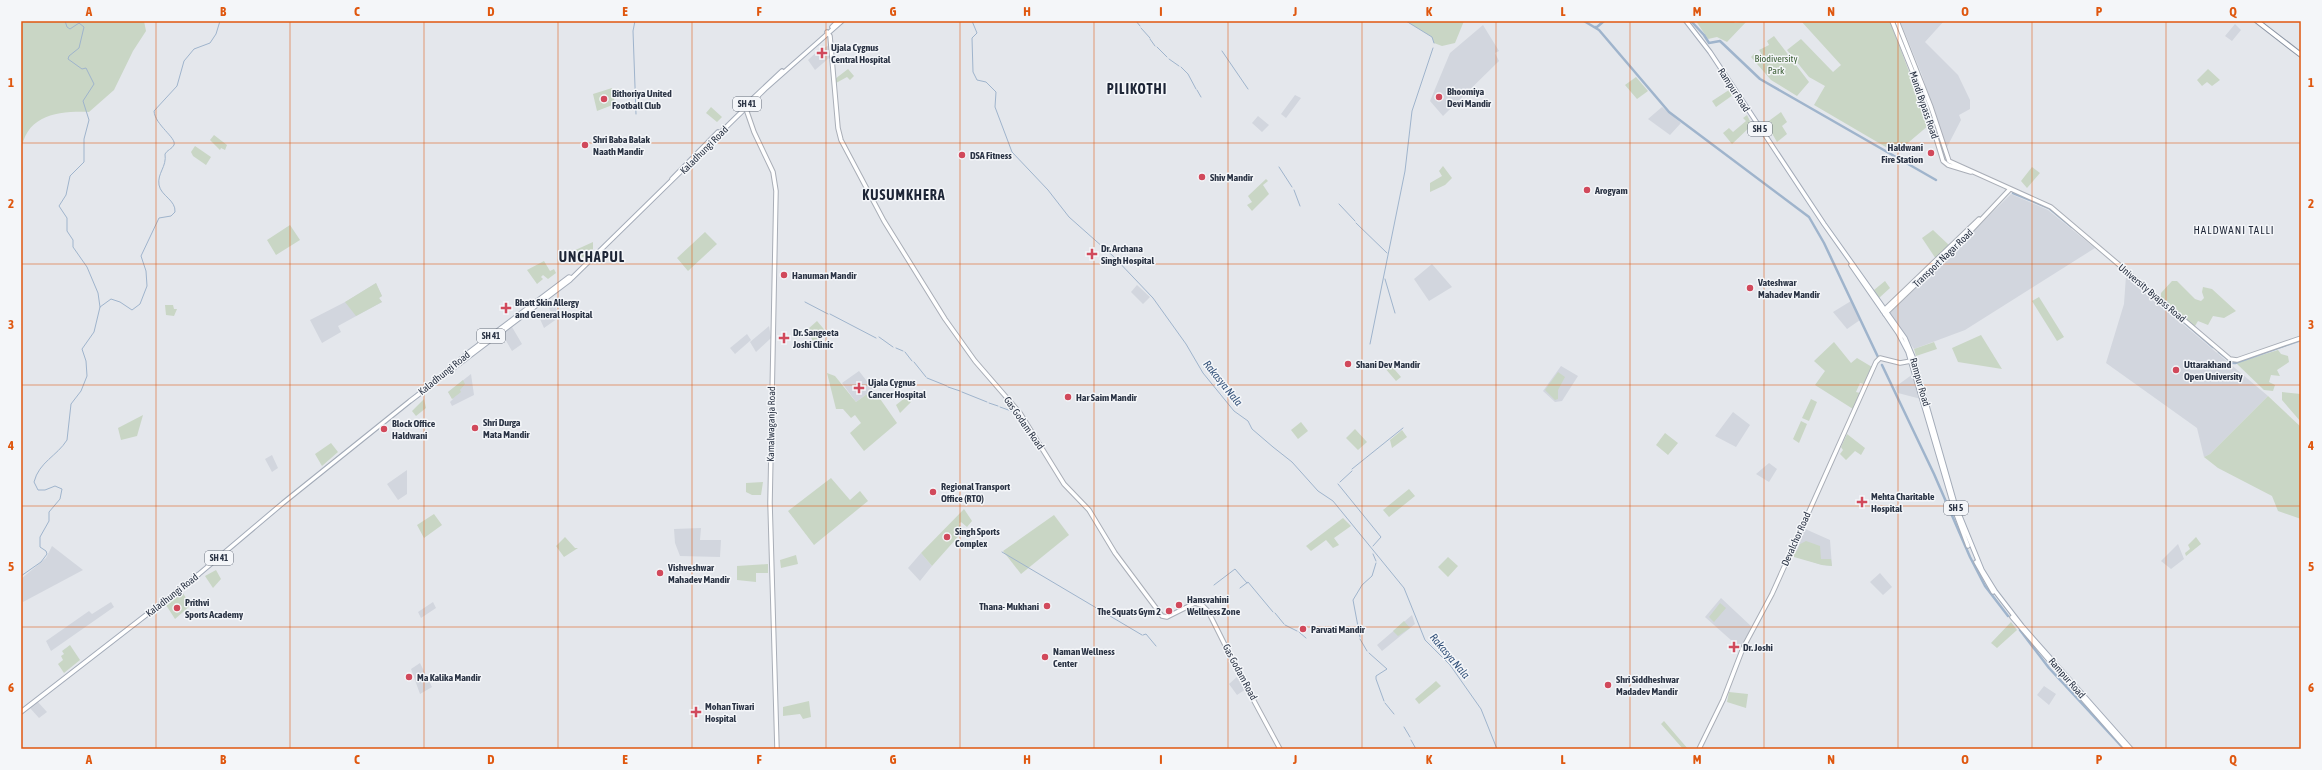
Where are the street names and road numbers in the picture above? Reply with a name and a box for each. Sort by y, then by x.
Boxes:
street label: Rampur Road [1716,66,1752,114]
street label: Mandi Bypass Road [1907,70,1941,140]
road number: SH 41 [733,97,761,111]
road number: SH 5 [1748,122,1772,136]
street label: Kaladhungi Road [678,124,730,176]
street label: Transport Nagar Road [1911,226,1975,289]
street label: University Byapss Road [2116,262,2188,325]
road number: SH 41 [477,329,505,343]
street label: Kaladhungi Road [416,349,472,397]
street label: Rampur Road [1908,357,1932,408]
street label: Kamalwaganja Road [765,386,777,462]
street label: Gas Godam Road [1002,394,1046,452]
road number: SH 5 [1944,501,1968,515]
street label: Devalchor Road [1779,510,1813,568]
road number: SH 41 [205,551,233,565]
street label: Kaladhungi Road [144,571,200,619]
street label: Gas Godam Road [1221,642,1260,702]
street label: Rampur Road [2046,656,2088,701]

